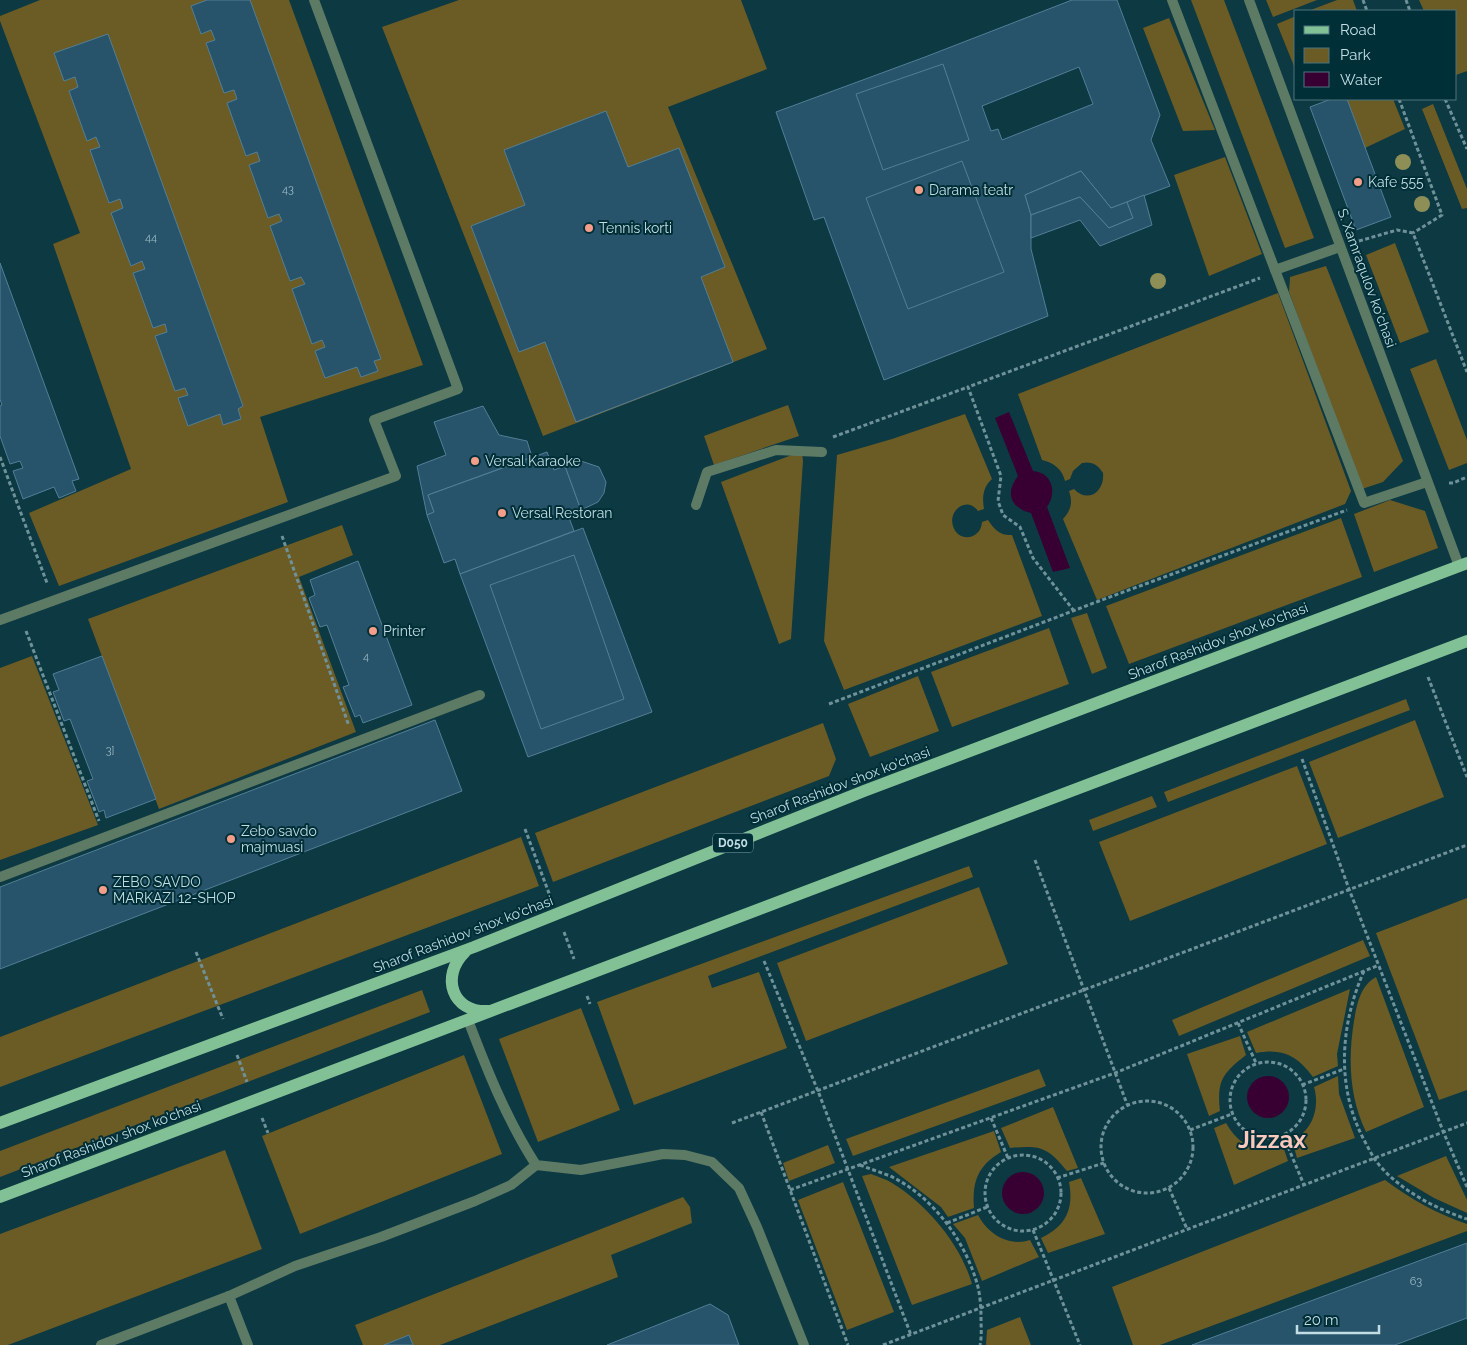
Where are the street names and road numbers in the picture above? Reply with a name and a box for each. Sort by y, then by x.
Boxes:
street label: S. Xamraqulov ko'chasi [1334,206,1400,350]
street label: Sharof Rashidov shox ko'chasi [1126,599,1310,683]
street label: Sharof Rashidov shox ko'chasi [748,743,932,827]
road number: D050 [713,834,753,852]
street label: Sharof Rashidov shox ko'chasi [371,892,555,976]
street label: Sharof Rashidov shox ko'chasi [19,1097,203,1181]

